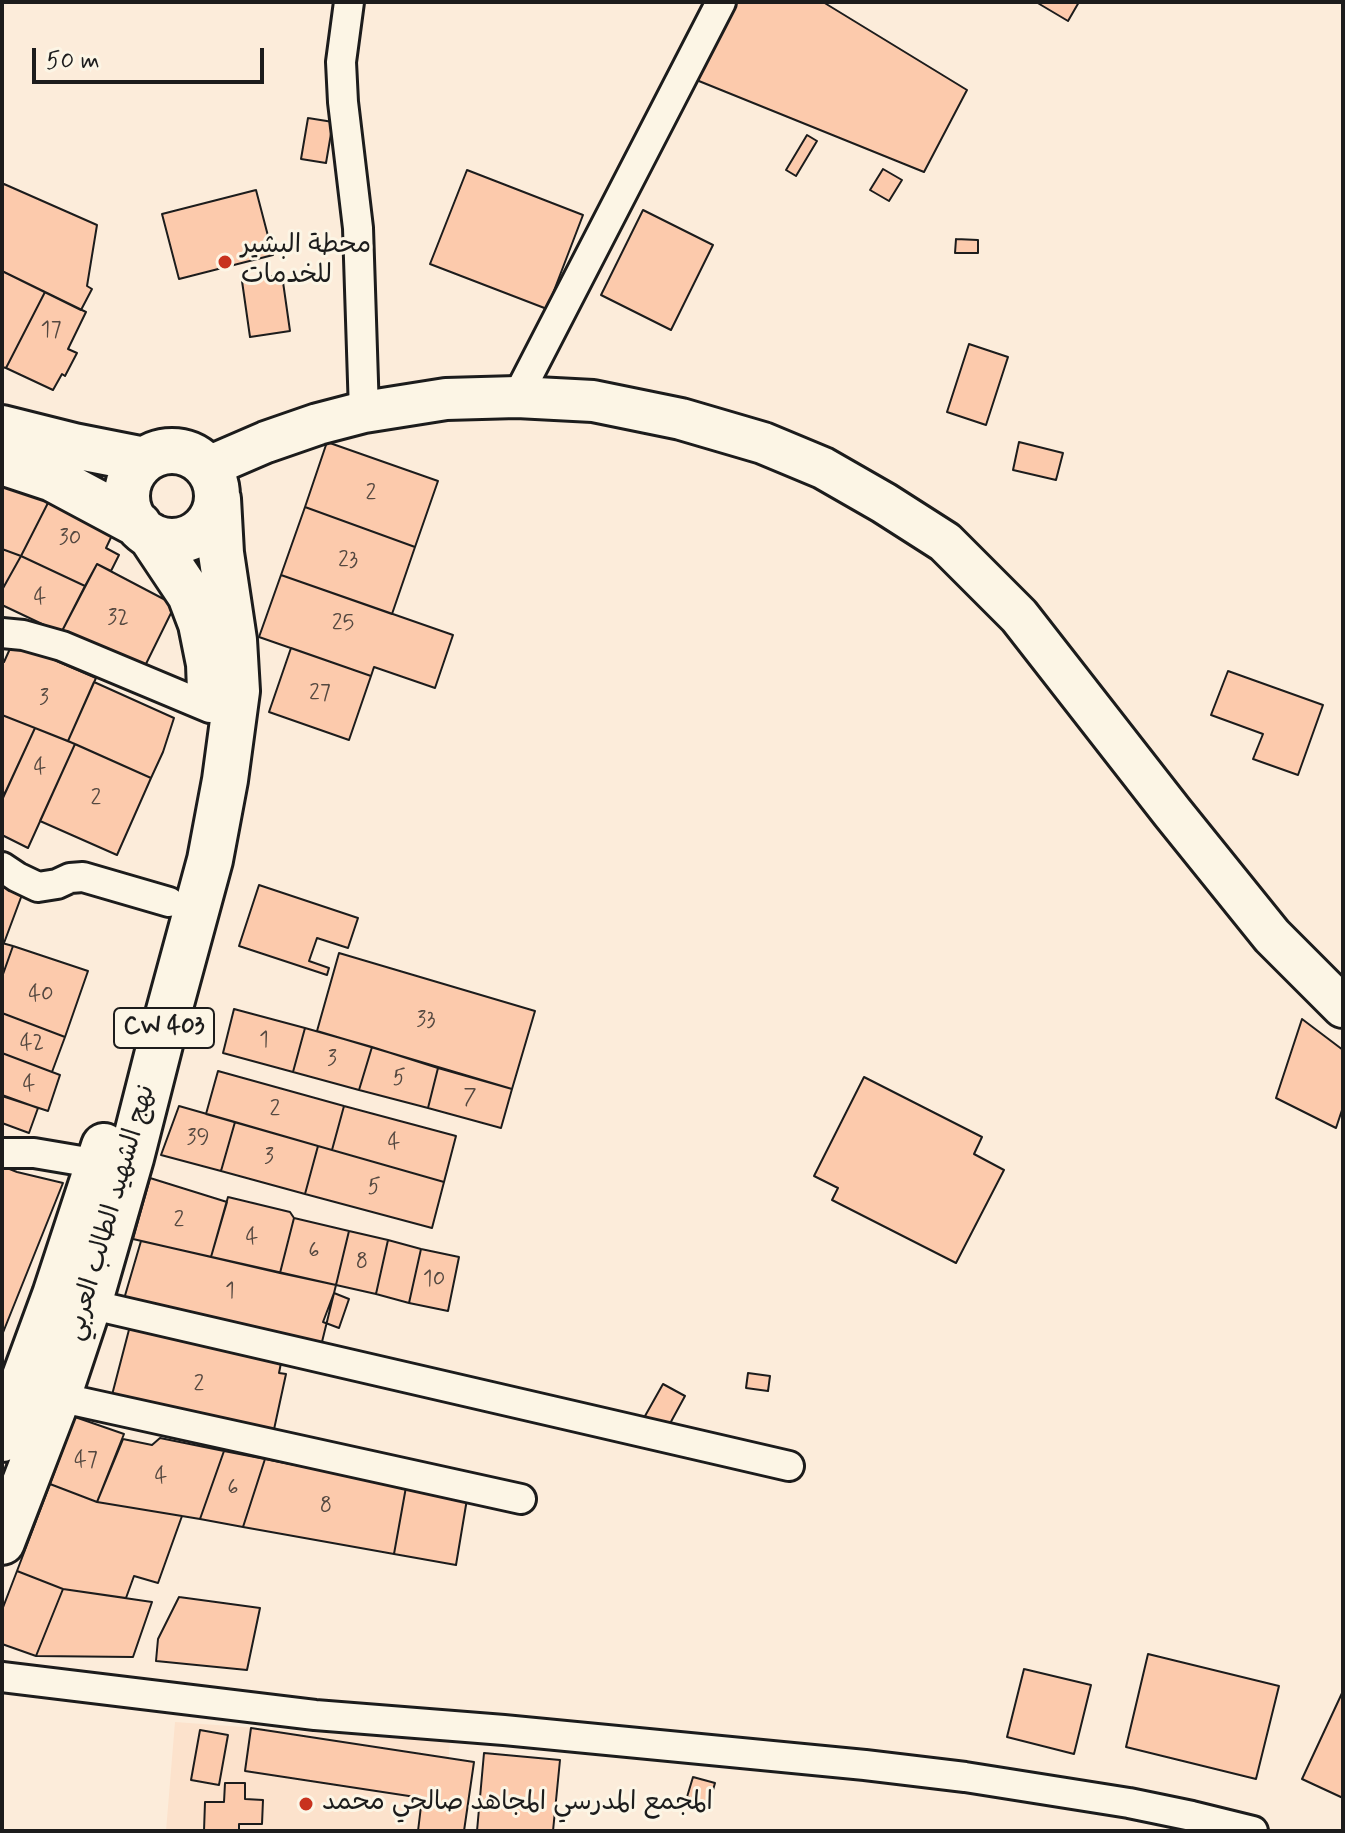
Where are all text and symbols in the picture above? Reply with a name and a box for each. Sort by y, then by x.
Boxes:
scale bar [36,32,268,82]
text: 50 m [46,46,100,77]
place label: محطة البشير للخدمات [241,231,371,292]
marker: محطة البشير للخدمات [216,253,234,271]
house number: 17 [41,318,61,344]
house number: 2 [366,481,376,507]
house number: 30 [59,526,81,552]
house number: 23 [338,548,358,574]
house number: 4 [34,585,46,611]
house number: 32 [107,606,129,632]
house number: 25 [332,611,354,637]
house number: 27 [309,681,331,707]
house number: 3 [39,686,49,712]
house number: 4 [34,755,46,781]
house number: 2 [91,786,101,812]
house number: 40 [28,982,54,1008]
road number: CW 403 [114,1008,214,1048]
house number: 33 [416,1008,436,1034]
house number: 1 [259,1028,269,1054]
house number: 42 [20,1031,44,1057]
house number: 3 [327,1047,337,1073]
house number: 5 [392,1066,406,1092]
house number: 4 [23,1072,35,1098]
street label: نهج الشهيد الطالب العربي [61,1082,163,1344]
house number: 7 [463,1086,477,1112]
house number: 2 [270,1097,280,1123]
house number: 39 [186,1126,210,1152]
house number: 4 [388,1130,400,1156]
house number: 3 [264,1145,274,1171]
house number: 5 [367,1175,381,1201]
house number: 2 [174,1208,184,1234]
house number: 4 [246,1225,258,1251]
house number: 6 [308,1239,320,1265]
house number: 8 [356,1250,368,1276]
house number: 10 [423,1267,445,1293]
house number: 1 [225,1279,235,1305]
house number: 2 [194,1372,204,1398]
house number: 47 [74,1448,98,1474]
house number: 4 [155,1464,167,1490]
house number: 6 [227,1476,239,1502]
house number: 8 [320,1494,332,1520]
place label: المجمع المدرسي المجاهد صالحي محمد [322,1788,713,1820]
marker: المجمع المدرسي المجاهد صالحي محمد [297,1795,315,1813]

